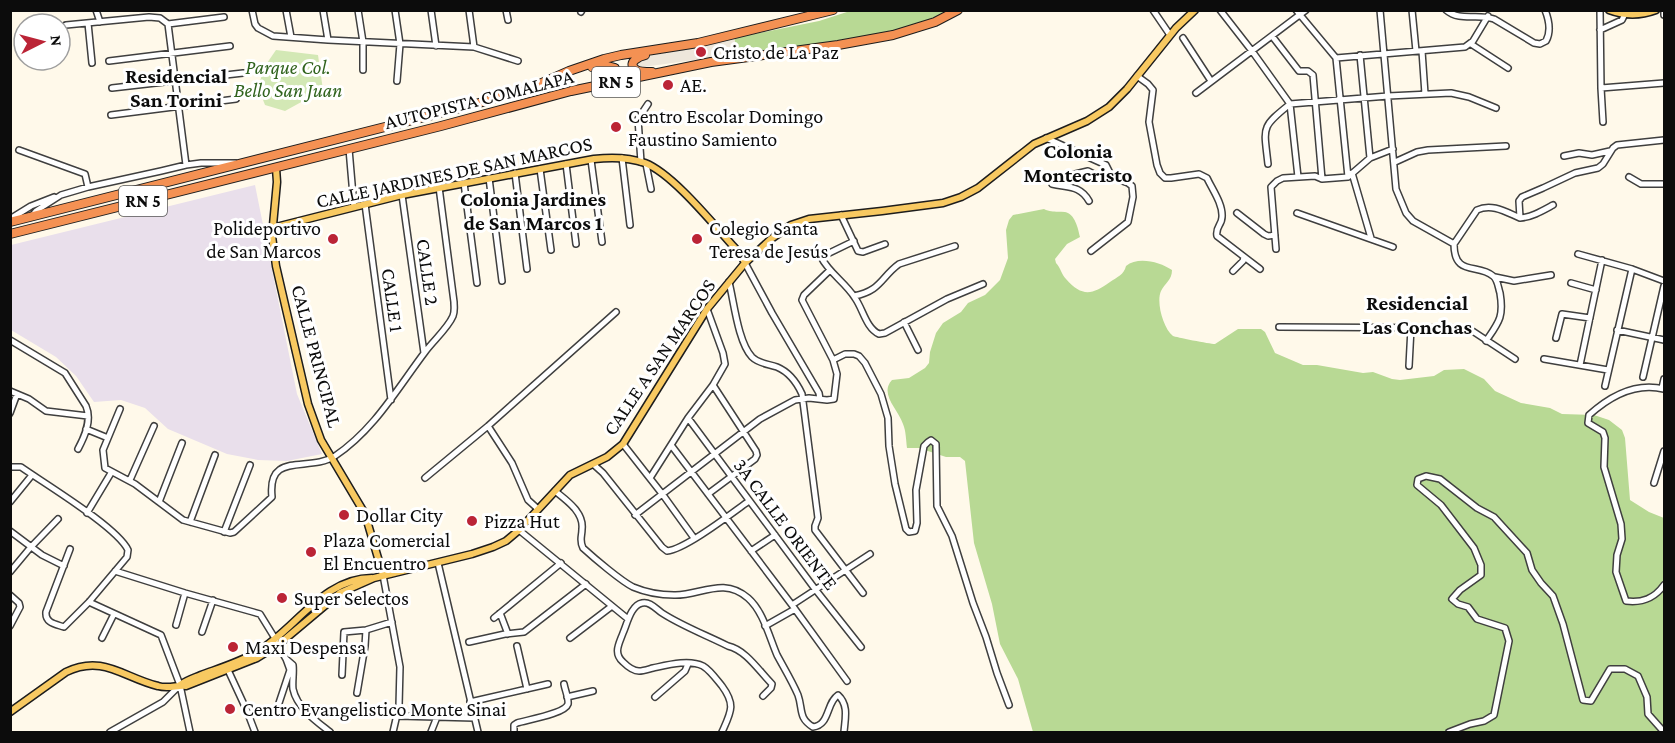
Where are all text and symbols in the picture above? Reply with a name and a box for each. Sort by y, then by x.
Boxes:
north arrow [12,12,72,72]
text: N [47,34,65,47]
place label: Cristo de La Paz [713,41,839,63]
marker: Cristo de La Paz [694,45,708,59]
park label: Parque Col. Bello San Juan [234,56,342,102]
district label: Residencial San Torini [125,64,227,112]
street label: AUTOPISTA COMALAPA [382,65,576,133]
road number: RN 5 [592,67,640,97]
place label: AE. [680,74,707,96]
marker: AE. [661,78,675,92]
place label: Centro Escolar Domingo Faustino Samiento [628,105,823,150]
marker: Centro Escolar Domingo Faustino Samiento [609,120,623,134]
street label: CALLE JARDINES DE SAN MARCOS [314,132,594,213]
district label: Colonia Montecristo [1023,139,1133,187]
road number: RN 5 [119,186,167,216]
district label: Colonia Jardines de San Marcos 1 [460,187,606,235]
place label: Polideportivo de San Marcos [206,217,321,262]
place label: Colegio Santa Teresa de Jesús [709,217,828,263]
marker: Polideportivo de San Marcos [326,232,340,246]
marker: Colegio Santa Teresa de Jesús [690,232,704,246]
street label: CALLE 2 [412,237,444,307]
street label: CALLE 1 [378,267,408,333]
street label: CALLE A SAN MARCOS [599,275,719,439]
street label: CALLE PRINCIPAL [287,282,347,430]
district label: Residencial Las Conchas [1362,291,1472,339]
street label: 3A CALLE ORIENTE [730,454,842,594]
place label: Dollar City [356,504,443,527]
marker: Dollar City [337,508,351,522]
place label: Pizza Hut [484,510,560,532]
marker: Pizza Hut [465,514,479,528]
place label: Plaza Comercial El Encuentro [323,529,450,574]
marker: Plaza Comercial El Encuentro [304,545,318,559]
place label: Super Selectos [294,587,409,610]
marker: Super Selectos [275,591,289,605]
place label: Maxi Despensa [245,636,366,659]
marker: Maxi Despensa [226,640,240,654]
place label: Centro Evangelistico Monte Sinai [242,698,506,721]
marker: Centro Evangelistico Monte Sinai [223,702,237,716]

